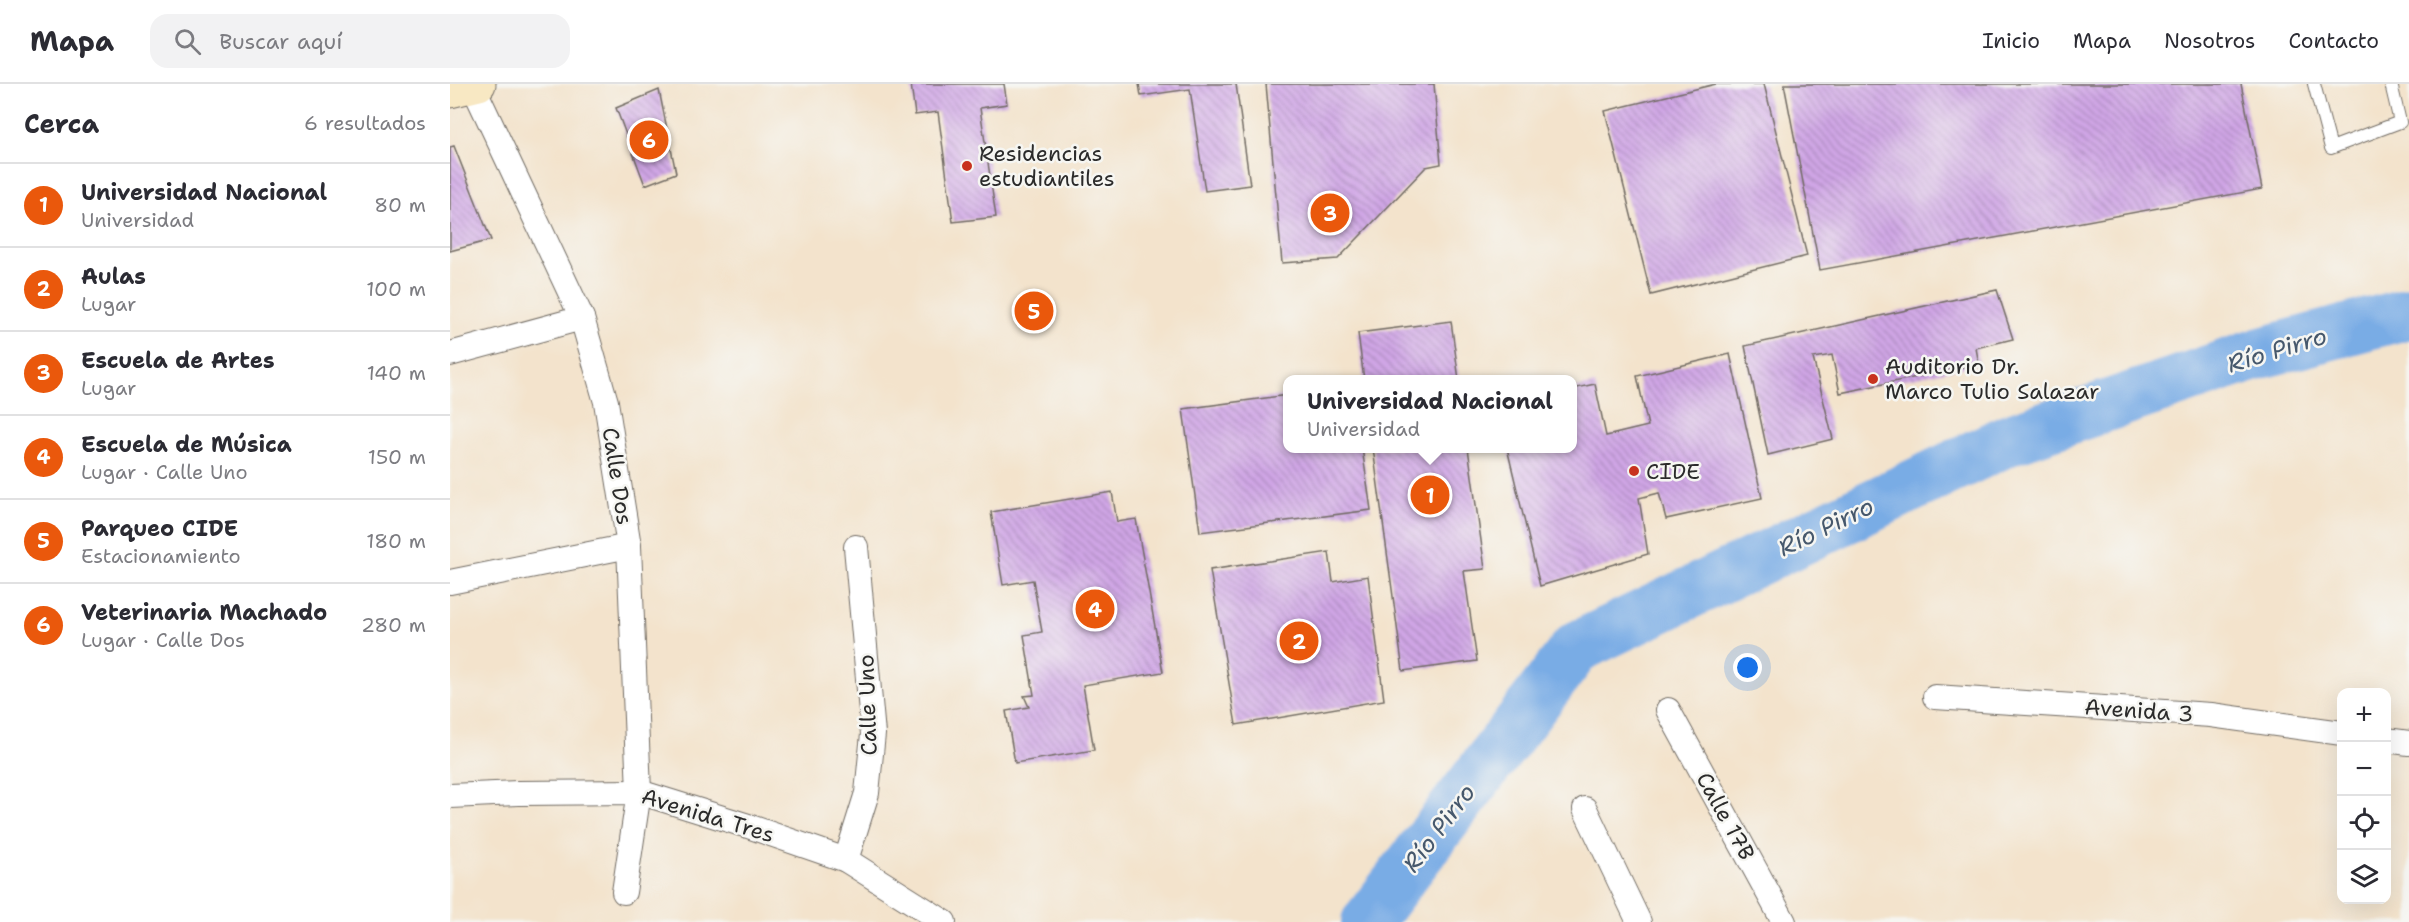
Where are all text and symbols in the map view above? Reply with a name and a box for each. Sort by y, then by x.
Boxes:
search box [150,14,570,68]
text: Mapa [30,22,114,60]
icon: search [171,25,204,58]
text: Buscar aquí [219,27,342,56]
text: Inicio [1982,27,2040,55]
text: Mapa [2073,27,2131,55]
text: Nosotros [2164,27,2255,55]
text: Contacto [2288,27,2379,55]
text: Cerca [24,106,99,141]
text: 6 resultados [304,110,426,136]
pin: 6 [630,118,668,162]
place label: Residencias estudiantiles [979,139,1115,193]
marker: Residencias estudiantiles [960,159,974,173]
text: Universidad Nacional [81,178,327,207]
pin: 3 [1310,190,1350,236]
text: 1 [39,192,48,218]
text: 80 m [374,192,426,218]
text: Universidad [81,207,194,233]
text: Aulas [81,262,146,291]
text: 2 [37,276,51,302]
text: 100 m [366,276,426,302]
pin: 5 [1014,288,1054,334]
text: Lugar [81,291,137,317]
water label: Río Pirro [2223,320,2331,380]
text: Escuela de Artes [81,346,275,375]
place label: Auditorio Dr. Marco Tulio Salazar [1885,352,2099,406]
text: 3 [37,360,51,386]
text: 140 m [367,360,426,386]
marker: Auditorio Dr. Marco Tulio Salazar [1866,372,1880,386]
text: Lugar [81,375,137,401]
popup [1283,375,1577,453]
text: Universidad Nacional [1307,387,1553,416]
text: Universidad [1307,416,1420,442]
street label: Calle Dos [596,425,639,527]
text: Escuela de Música [81,430,292,459]
text: 4 [37,444,51,470]
text: 150 m [368,444,426,470]
place label: CIDE [1646,457,1700,486]
text: Lugar · Calle Uno [81,459,248,485]
marker: CIDE [1627,464,1641,478]
pin: 1 [1410,472,1450,518]
water label: Río Pirro [1773,490,1879,564]
text: Parqueo CIDE [81,514,238,543]
text: 5 [37,528,50,554]
text: 180 m [366,528,426,554]
text: Estacionamiento [81,543,241,569]
pin: 4 [1076,586,1114,632]
text: Veterinaria Machado [81,598,327,627]
text: 6 [37,612,51,638]
text: 280 m [361,612,426,638]
pin: 2 [1280,618,1318,664]
text: Lugar · Calle Dos [81,627,245,653]
your location [1733,653,1762,682]
street label: Calle Uno [851,654,884,756]
map controls [2337,688,2391,904]
button: + [2337,688,2391,742]
street label: Avenida 3 [2084,692,2194,729]
button: − [2337,742,2391,796]
street label: Calle 17B [1690,767,1762,865]
water label: Río Pirro [1395,777,1483,879]
street label: Avenida Tres [638,782,778,849]
button: locate [2337,796,2391,850]
button: layers [2337,850,2391,904]

